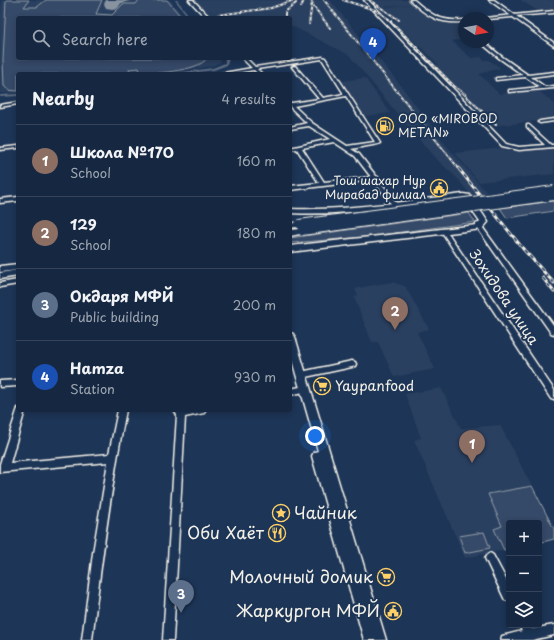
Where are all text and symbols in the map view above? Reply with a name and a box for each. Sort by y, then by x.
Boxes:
north arrow [458,12,494,48]
search box [16,16,292,60]
icon: search [30,27,52,49]
text: Search here [62,27,148,50]
pin: 4 [360,28,386,61]
text: Nearby [32,85,94,111]
text: 4 results [222,89,276,108]
place label: ООО «MIROBOD METAN» [398,109,498,141]
fuel station icon: ООО «MIROBOD METAN» [375,116,395,136]
text: Школа №170 [70,140,174,163]
text: 1 [42,151,48,170]
text: 160 m [237,151,276,170]
text: School [70,163,111,182]
place label: Тош шахар Нур Мирабад филиал [325,171,426,203]
public building icon: Тош шахар Нур Мирабад филиал [429,178,449,198]
text: 129 [70,212,97,235]
text: 2 [40,223,50,242]
text: 180 m [237,223,276,242]
text: School [70,235,111,254]
street label: Зохидова улица [465,245,544,349]
text: Окдаря МФЙ [70,284,174,307]
text: 3 [41,295,49,314]
text: 200 m [233,295,276,314]
pin: 2 [382,297,408,330]
text: Public building [70,307,159,326]
text: Hamza [70,356,124,379]
text: 4 [41,367,49,386]
text: 930 m [234,367,276,386]
place label: Yaypanfood [335,375,414,396]
supermarket icon: Yaypanfood [312,376,332,396]
text: Station [70,379,115,398]
your location [305,426,325,446]
pin: 1 [459,430,485,463]
place label: Чайник [294,499,358,525]
place icon: Чайник [271,503,291,523]
place label: Оби Хаёт [187,519,265,545]
map controls [506,520,542,628]
button: + [506,520,542,556]
restaurant icon: Оби Хаёт [267,523,287,543]
button: − [506,556,542,592]
place label: Молочный домик [229,563,374,589]
supermarket icon: Молочный домик [376,567,396,587]
pin: 3 [168,580,194,613]
button: layers [506,592,542,628]
place label: Жаркургон МФЙ [236,597,380,623]
public building icon: Жаркургон МФЙ [383,601,403,621]

